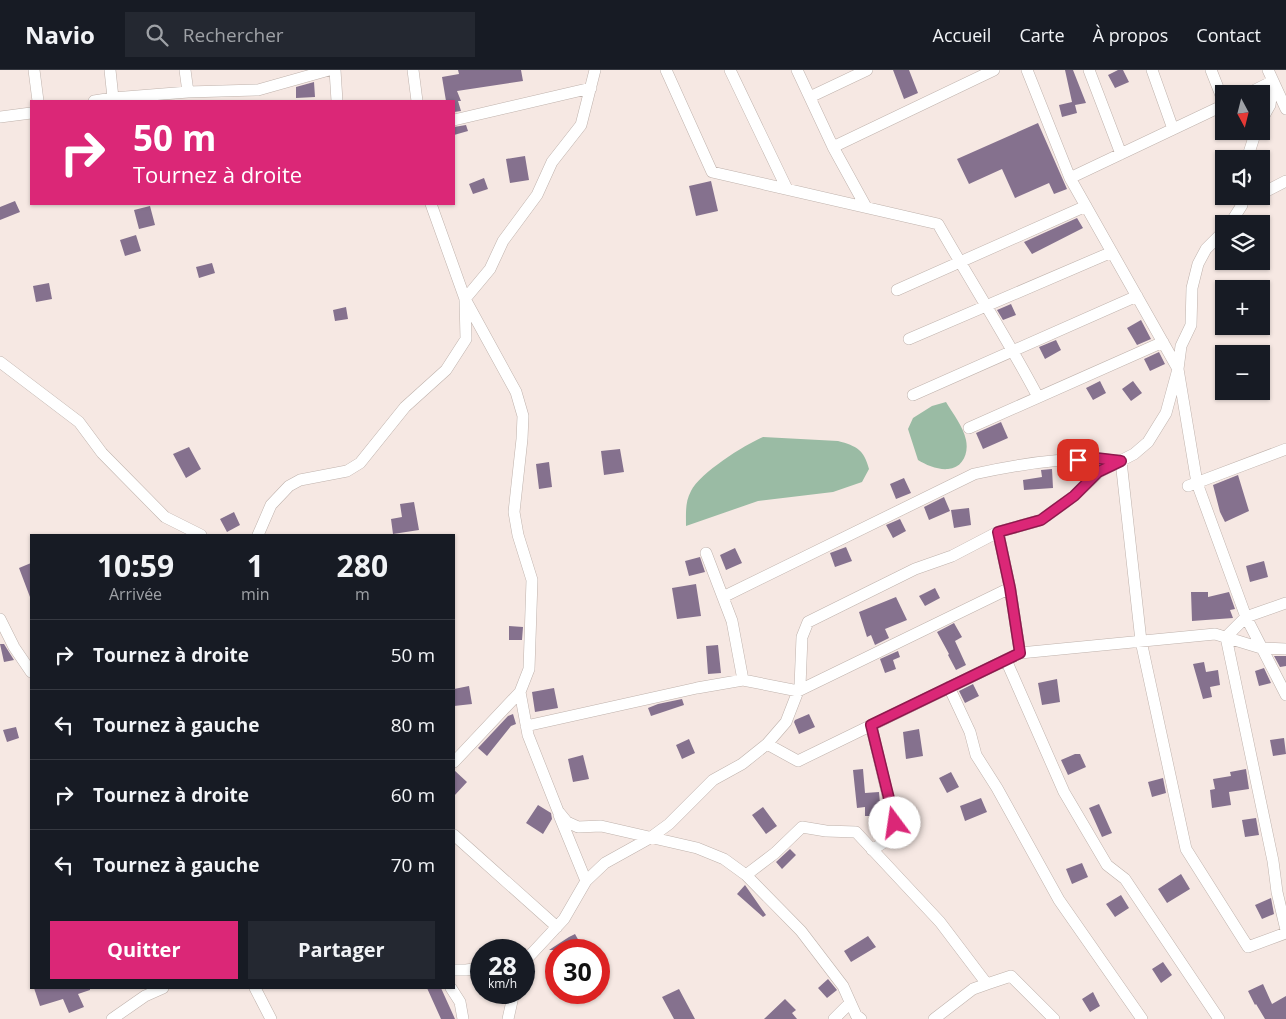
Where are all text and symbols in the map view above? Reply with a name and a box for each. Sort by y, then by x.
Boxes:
search box [125,12,475,57]
text: Navio [25,18,95,51]
icon: search [143,21,171,49]
text: Rechercher [183,22,284,48]
text: Accueil [933,23,991,47]
text: Carte [1019,23,1065,47]
text: À propos [1093,23,1168,47]
text: Contact [1196,23,1261,47]
north arrow [1215,85,1270,140]
map controls [1215,85,1270,400]
text: 50 m [133,114,216,161]
icon: right [50,120,115,185]
button: sound [1215,150,1270,205]
text: Tournez à droite [133,159,302,189]
button: layers [1215,215,1270,270]
button: + [1215,280,1270,335]
button: − [1215,345,1270,400]
pin [1057,439,1099,481]
icon: arrive [1064,446,1092,474]
text: 10:59 [97,545,174,586]
text: 1 [247,545,264,586]
text: 280 [337,545,388,586]
text: Arrivée [109,583,162,605]
text: min [241,583,270,605]
text: m [355,583,370,605]
icon: right [50,641,78,669]
text: Tournez à droite [93,642,249,668]
text: 50 m [391,642,435,668]
icon: left [50,711,78,739]
text: Tournez à gauche [93,712,259,738]
text: 80 m [391,712,435,738]
icon: right [50,781,78,809]
text: Tournez à droite [93,782,249,808]
text: 60 m [391,782,435,808]
position arrow [868,796,920,848]
icon: left [50,851,78,879]
text: Tournez à gauche [93,852,259,878]
text: 70 m [391,852,435,878]
button: Quitter [50,921,238,979]
button: Partager [248,921,435,979]
speed limit sign: 30 [545,939,610,1004]
text: 28 [488,948,517,982]
text: km/h [488,975,517,992]

